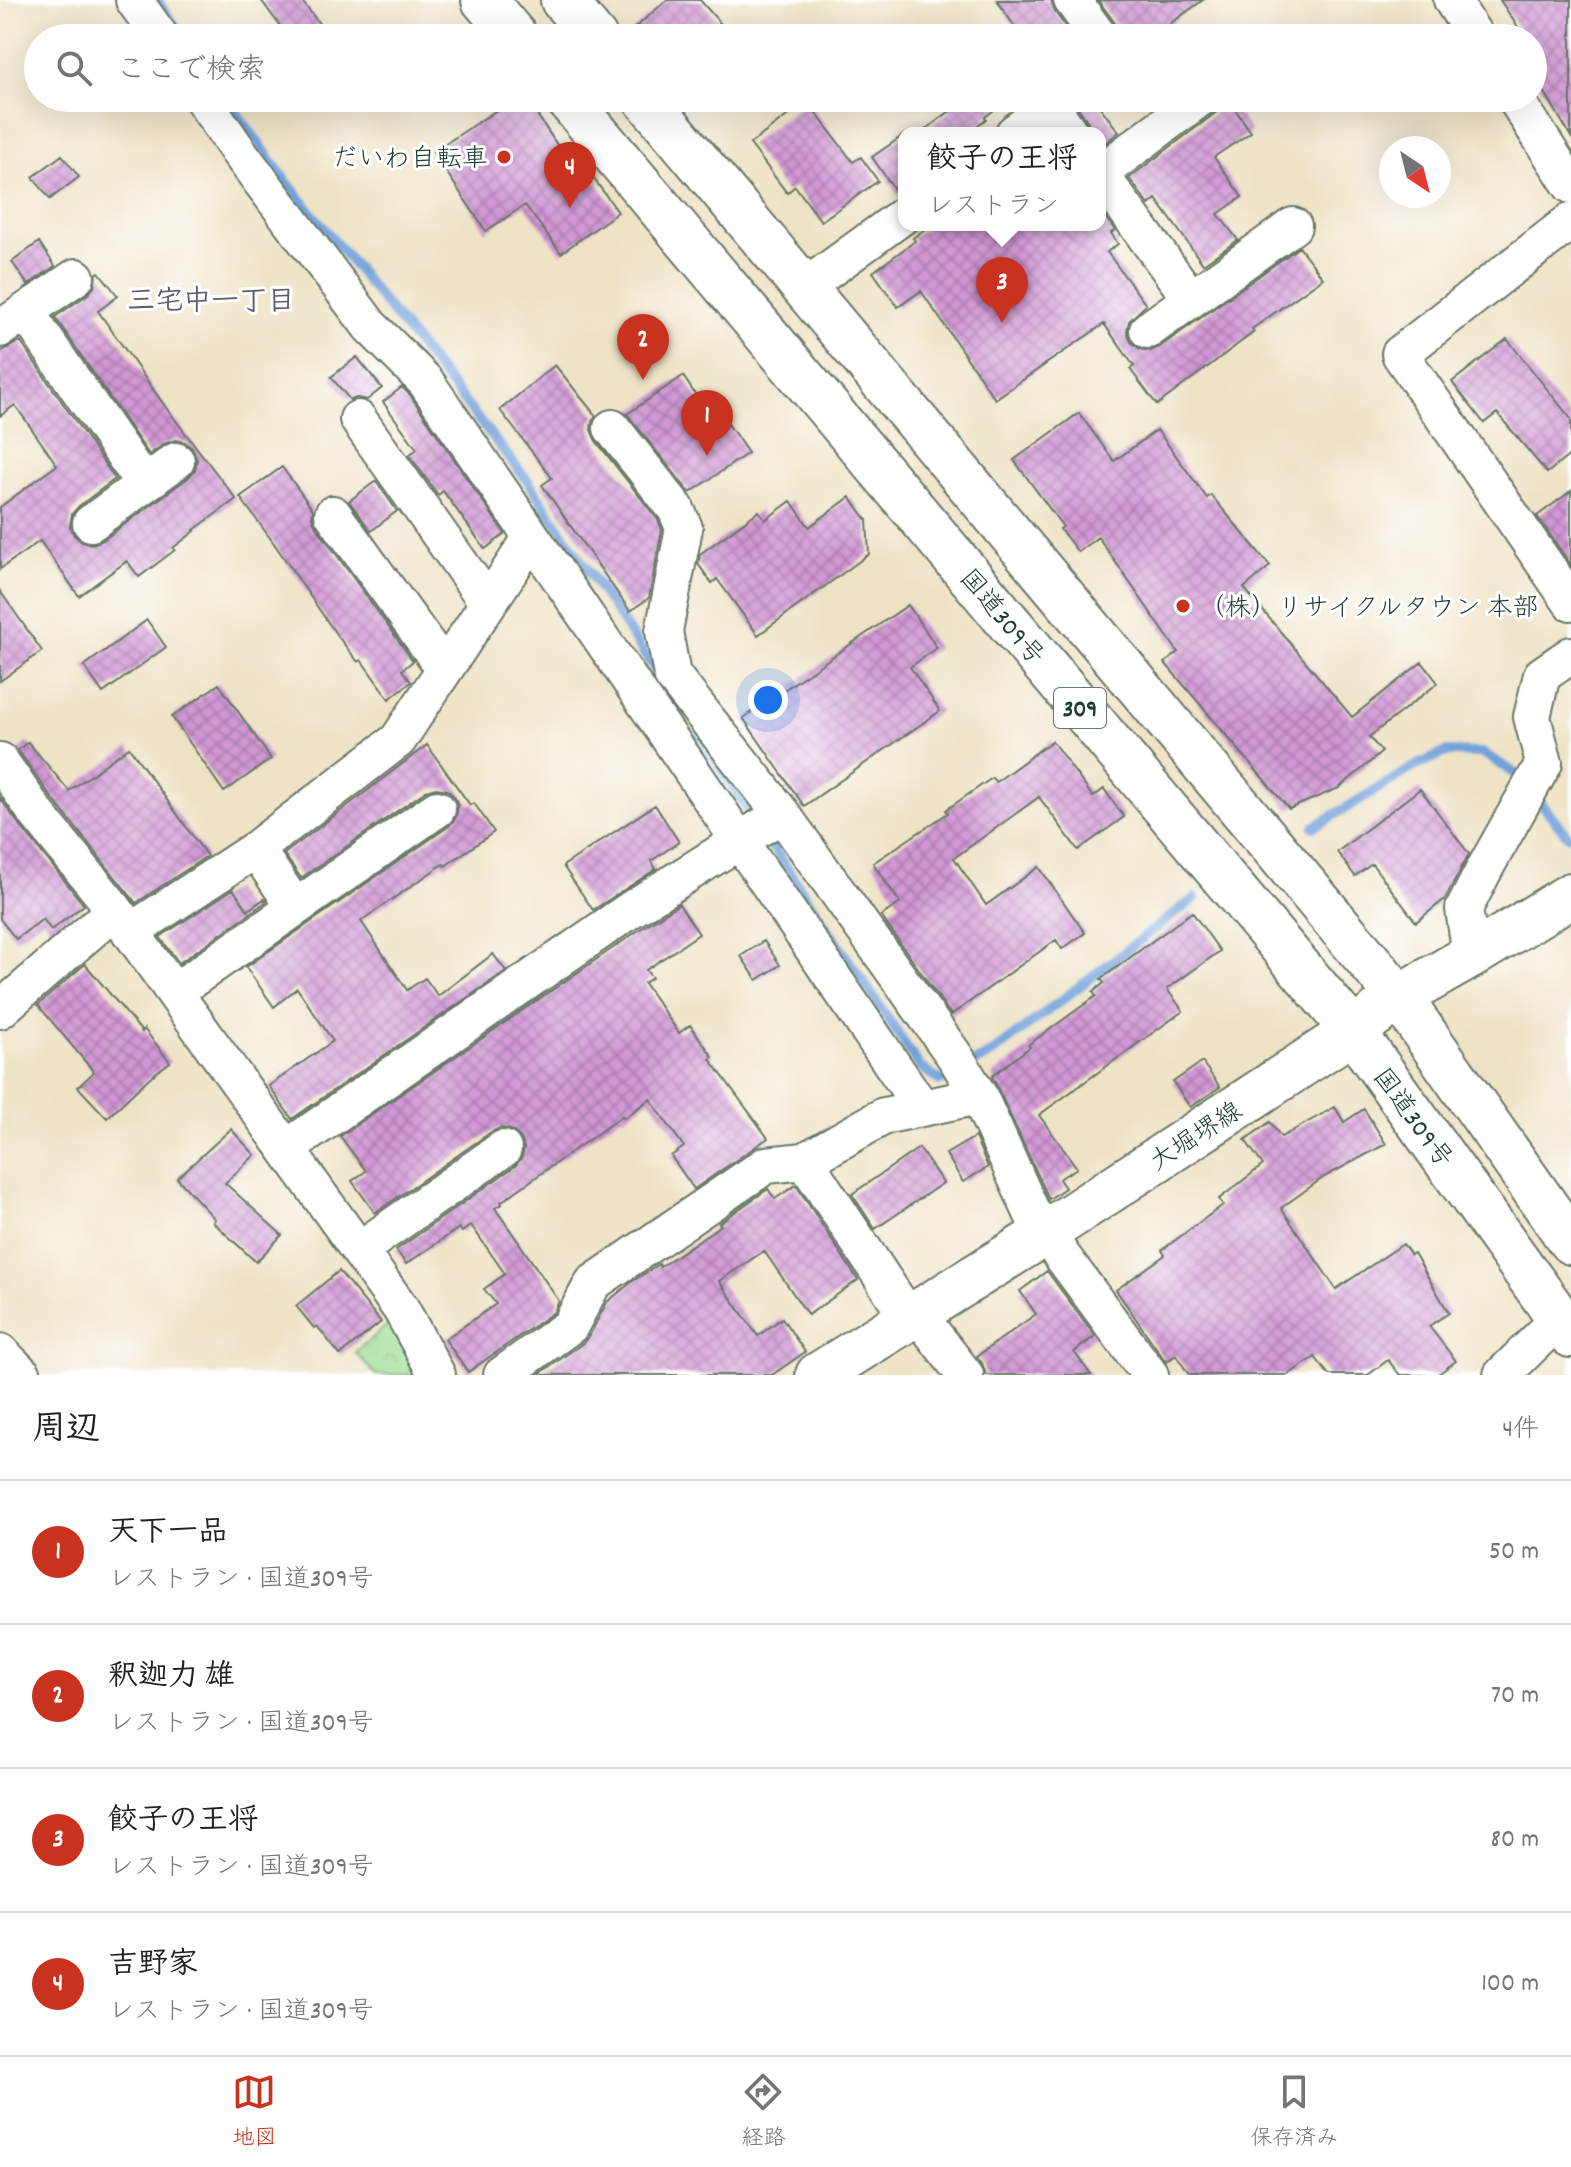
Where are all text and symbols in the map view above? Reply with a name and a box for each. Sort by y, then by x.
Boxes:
search box [24,24,1547,112]
icon: search [52,46,96,90]
text: ここで検索 [116,51,266,94]
popup [898,127,1106,231]
north arrow [1379,136,1451,208]
text: 餃子の王将 [927,140,1077,183]
place label: だいわ自転車 [332,142,488,179]
pin: 4 [544,142,596,208]
marker: だいわ自転車 [495,148,513,166]
text: レストラン [927,189,1059,226]
pin: 3 [976,257,1028,323]
district label: 三宅中一丁目 [127,284,295,324]
pin: 2 [617,314,669,380]
pin: 1 [681,390,733,456]
street label: 国道309号 [949,562,1052,674]
place label: （株）リサイクルタウン 本部 [1199,591,1539,628]
marker: （株）リサイクルタウン 本部 [1174,597,1192,615]
your location [748,680,788,720]
road number: 309 [1054,688,1106,728]
street label: 国道309号 [1362,1061,1460,1177]
street label: 大堀堺線 [1143,1094,1251,1182]
text: 周辺 [32,1407,100,1456]
text: 4件 [1502,1412,1539,1449]
text: 天下一品 [108,1513,228,1556]
text: 1 [55,1534,61,1571]
text: 50 m [1489,1534,1539,1571]
text: レストラン · 国道309号 [108,1562,374,1599]
text: 釈迦力 雄 [108,1657,235,1700]
text: 2 [52,1678,64,1715]
text: 70 m [1491,1678,1539,1715]
text: レストラン · 国道309号 [108,1706,374,1743]
text: 餃子の王将 [108,1801,258,1844]
text: 3 [52,1822,64,1859]
text: 80 m [1491,1822,1539,1859]
text: レストラン · 国道309号 [108,1850,374,1887]
text: 吉野家 [108,1945,198,1988]
text: 4 [53,1966,63,2003]
text: 100 m [1481,1966,1539,2003]
text: レストラン · 国道309号 [108,1994,374,2031]
tab: 地図 [232,2070,277,2155]
tab: 経路 [741,2070,786,2155]
tab: 保存済み [1250,2070,1339,2155]

